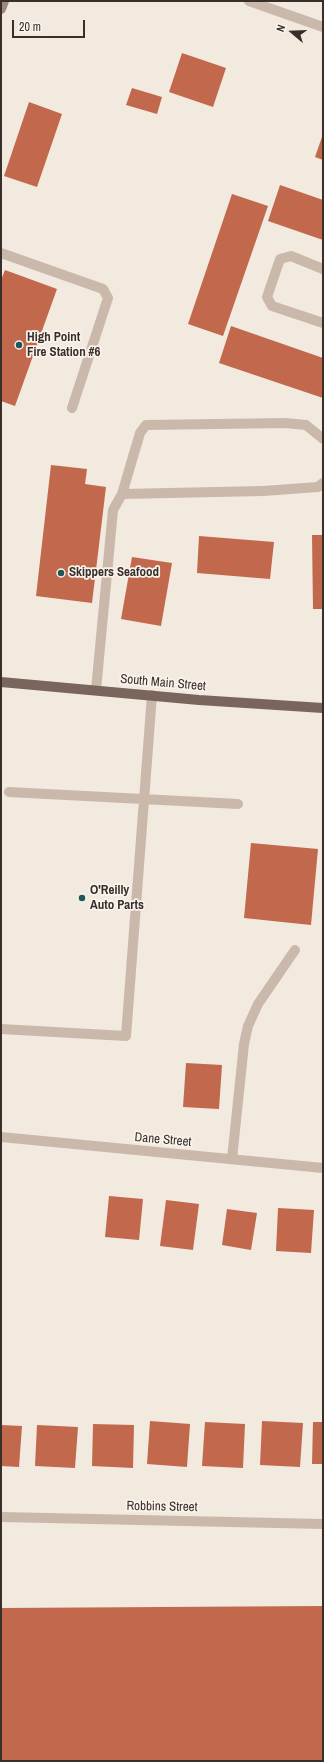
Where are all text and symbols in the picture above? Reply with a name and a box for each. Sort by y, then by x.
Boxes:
scale bar [14,12,87,38]
north arrow [272,12,312,52]
text: 20 m [19,19,41,35]
text: N [273,23,288,33]
place label: High Point Fire Station #6 [27,330,100,361]
marker: High Point Fire Station #6 [14,340,24,350]
place label: Skippers Seafood [69,565,159,581]
marker: Skippers Seafood [56,568,66,578]
street label: South Main Street [120,671,206,695]
place label: O'Reilly Auto Parts [90,883,144,914]
marker: O'Reilly Auto Parts [77,893,87,903]
street label: Dane Street [134,1130,192,1150]
street label: Robbins Street [126,1499,198,1515]

